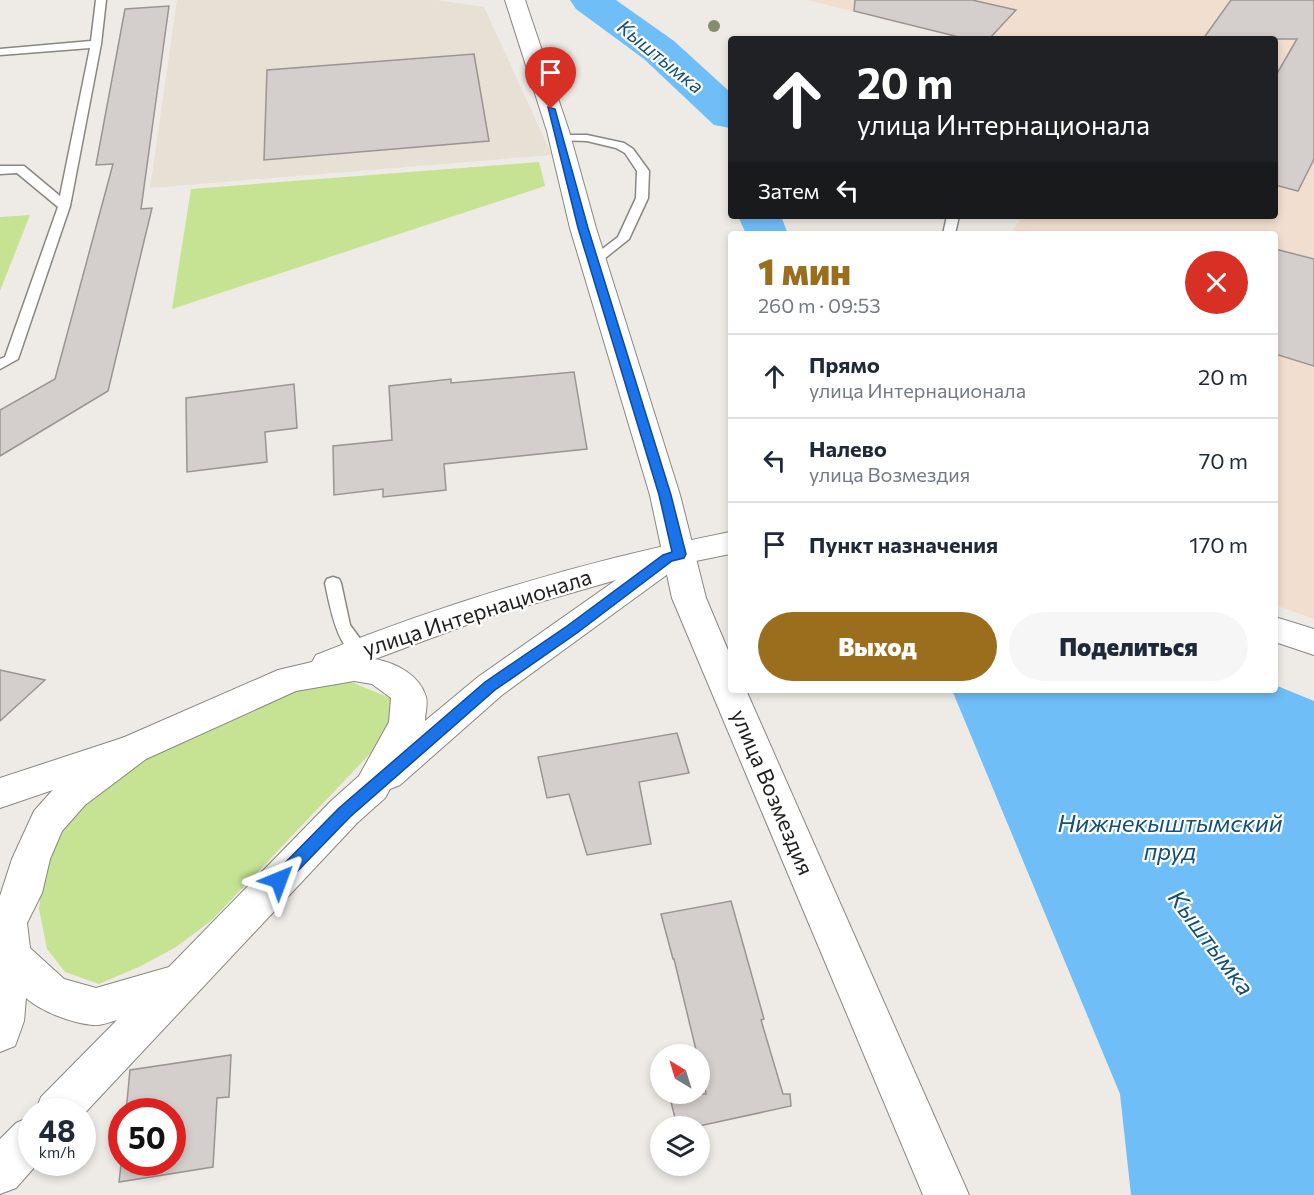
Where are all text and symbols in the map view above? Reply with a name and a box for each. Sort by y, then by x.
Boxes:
water label: Кыштымка [613,14,709,98]
pin [525,47,576,109]
icon: arrive [534,56,567,89]
text: 20 m [857,56,953,108]
icon: ahead [758,60,836,138]
text: улица Интернационала [857,108,1150,141]
icon: left [831,174,864,207]
text: Затем [758,177,819,204]
text: 1 мин [758,248,851,292]
button: close [1185,251,1248,314]
text: 260 m · 09:53 [758,293,881,317]
text: Прямо [809,351,880,378]
icon: ahead [758,360,791,393]
text: 20 m [1198,363,1248,390]
text: улица Интернационала [809,378,1026,402]
text: Налево [809,435,887,462]
icon: left [758,444,791,477]
text: 70 m [1199,447,1248,474]
text: улица Возмездия [809,462,970,486]
icon: arrive [758,528,791,561]
text: Пункт назначения [809,531,998,558]
text: 170 m [1189,531,1248,558]
street label: улица Интернационала [359,562,595,662]
button: Выход [758,612,997,681]
button: Поделиться [1009,612,1248,681]
street label: улица Возмездия [726,705,820,879]
water label: Нижнекыштымский пруд [1057,808,1283,865]
position arrow [247,848,311,912]
water label: Кыштымка [1163,884,1261,1000]
north arrow [650,1044,710,1104]
map controls [650,1044,710,1176]
speed limit sign: 50 [108,1098,186,1176]
text: 48 [39,1111,75,1148]
button: layers [650,1116,710,1176]
text: km/h [39,1143,75,1161]

